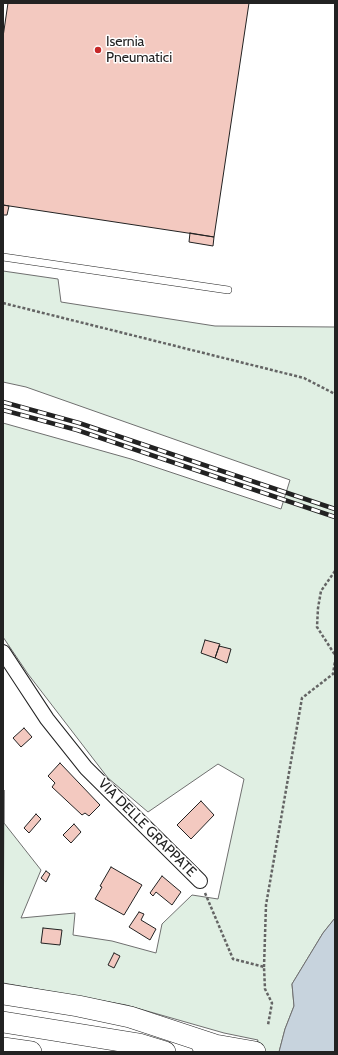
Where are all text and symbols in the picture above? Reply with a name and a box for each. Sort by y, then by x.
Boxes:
place label: Isernia Pneumatici [106,34,172,66]
marker: Isernia Pneumatici [93,45,103,55]
street label: VIA DELLE GRAPPATE [94,775,200,881]

